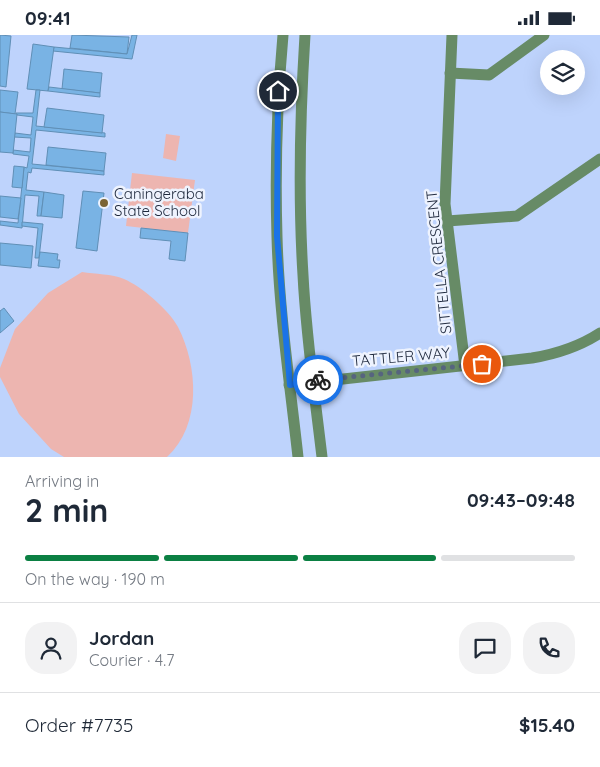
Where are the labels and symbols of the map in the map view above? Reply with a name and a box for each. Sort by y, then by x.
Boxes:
pin [257,70,299,112]
place label: Caningeraba State School [114,184,204,220]
street label: SITTELLA CRESCENT [422,189,455,335]
marker: Caningeraba State School [98,197,110,209]
street label: TATTLER WAY [351,343,451,370]
pin [461,343,503,385]
courier [293,355,343,405]

